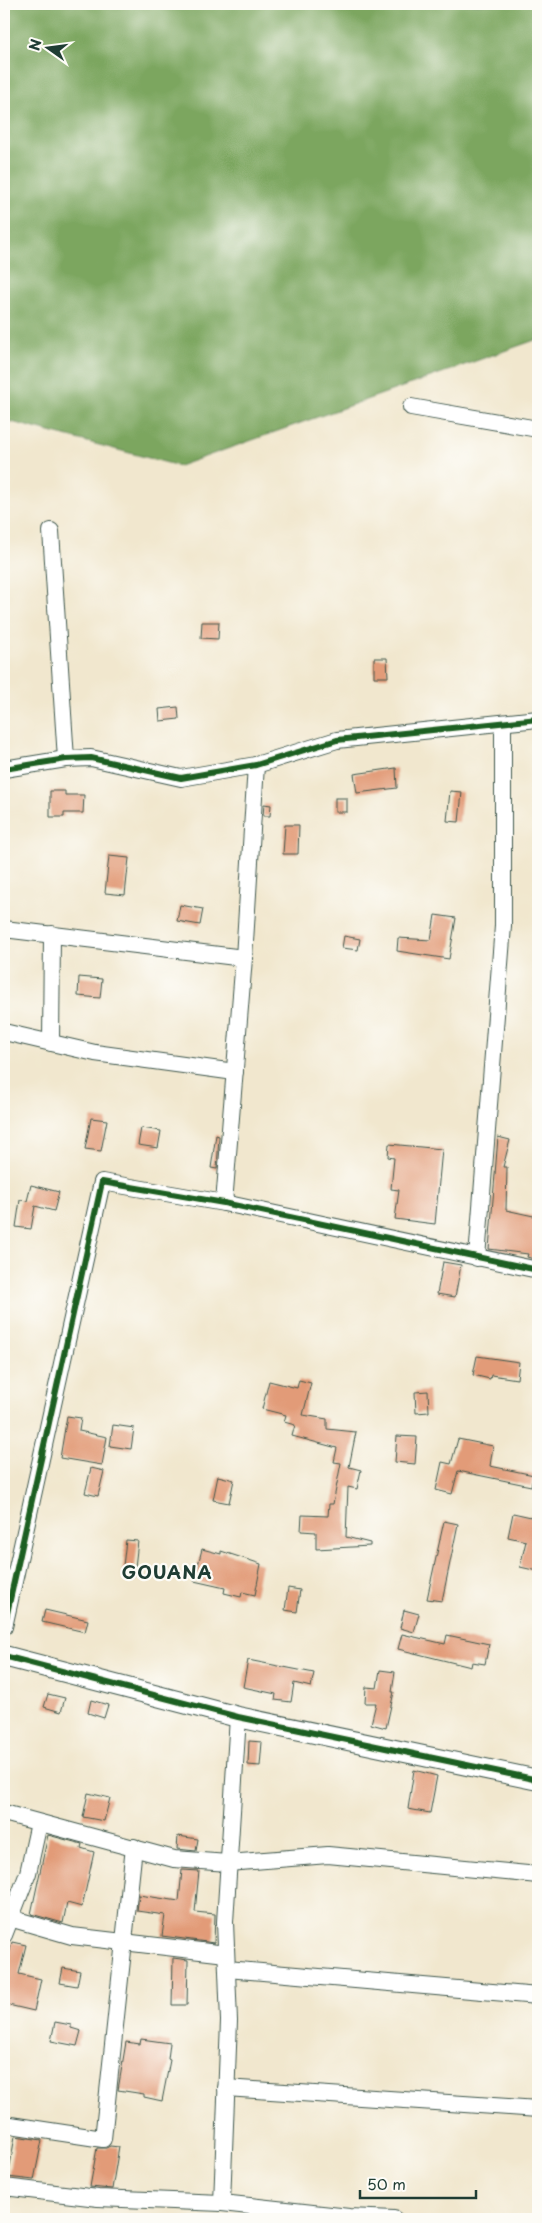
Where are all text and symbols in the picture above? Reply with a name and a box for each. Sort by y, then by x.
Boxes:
north arrow [22,22,72,72]
text: N [23,37,46,53]
district label: GOUANA [121,1558,213,1585]
scale bar [360,2168,476,2200]
text: 50 m [367,2172,406,2195]

